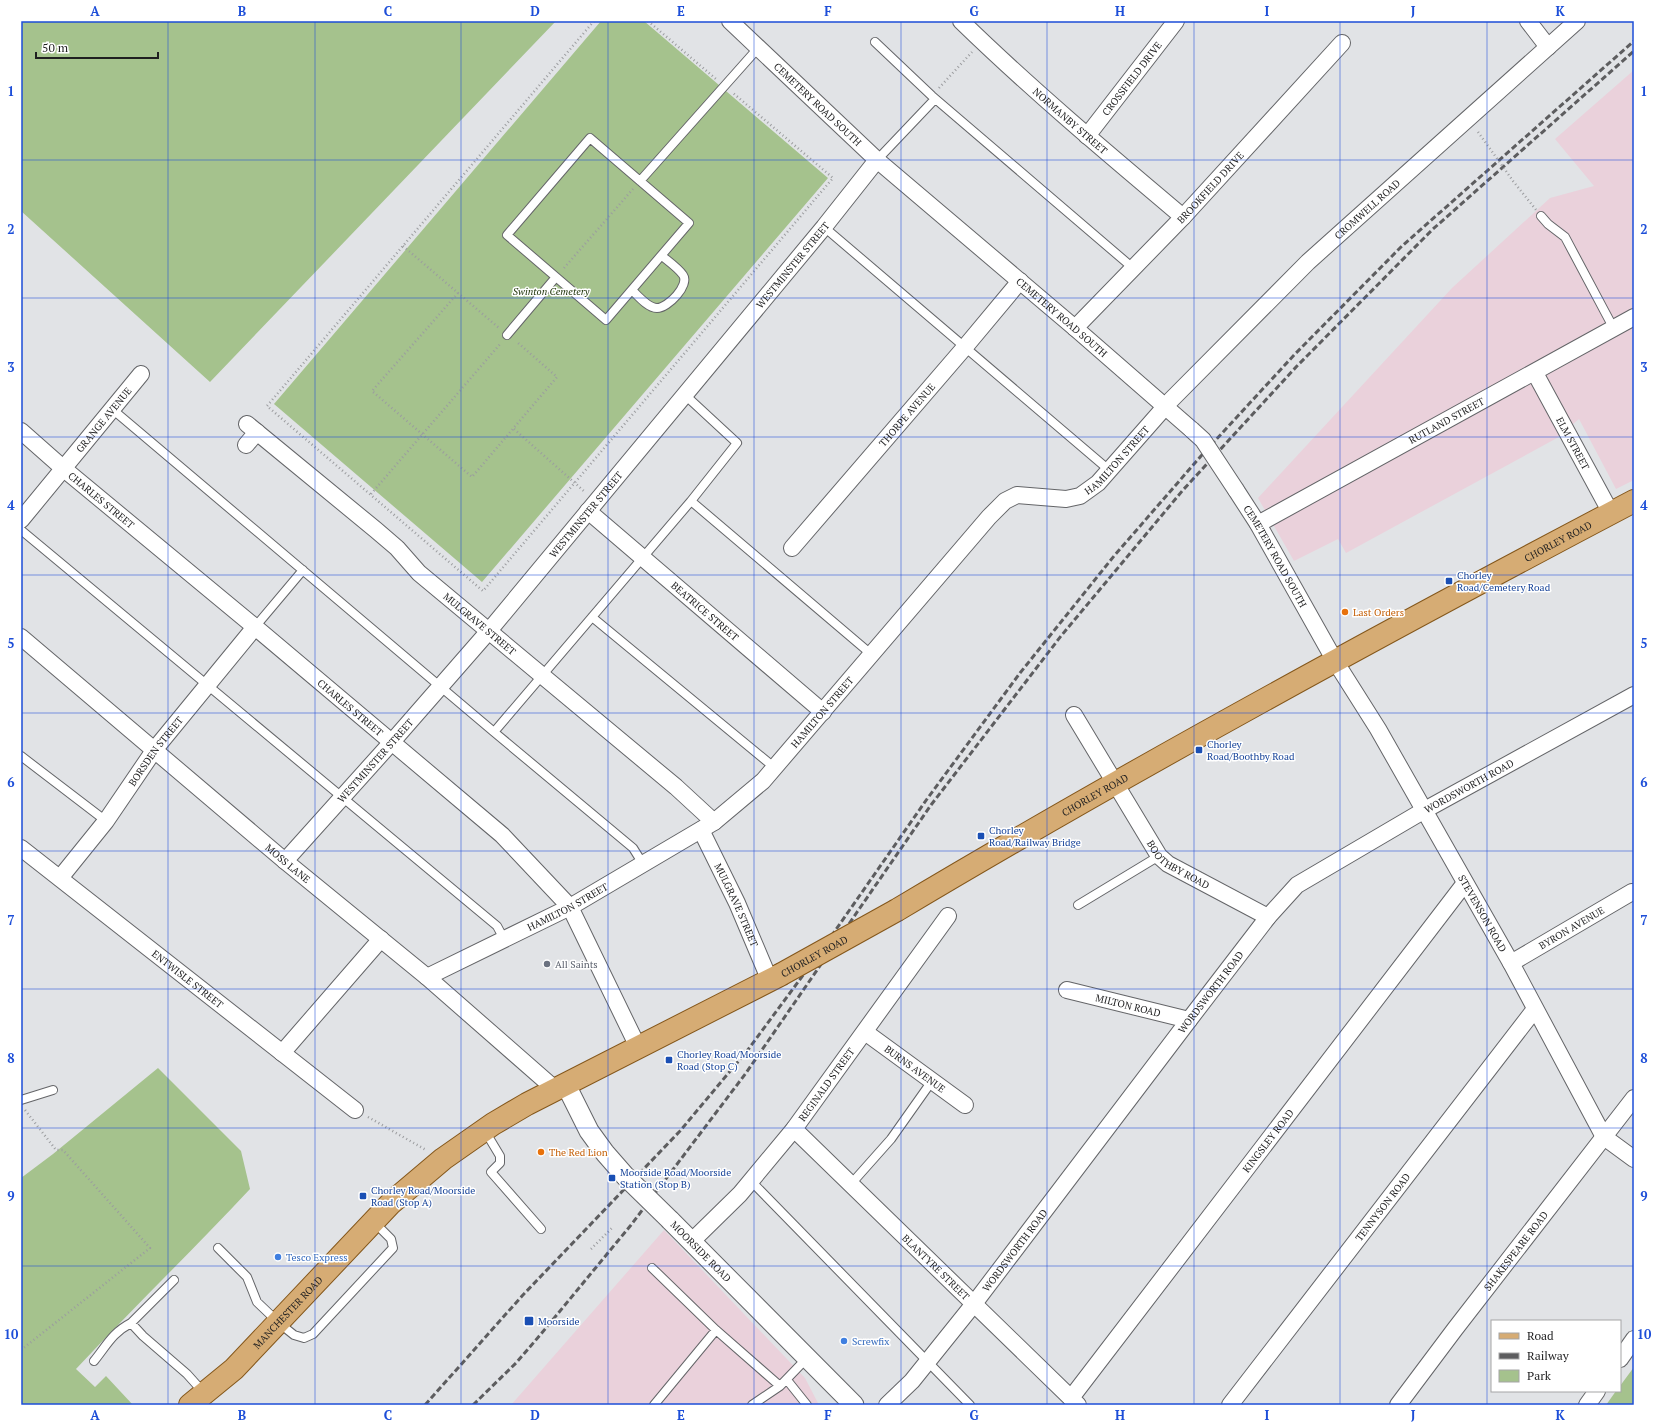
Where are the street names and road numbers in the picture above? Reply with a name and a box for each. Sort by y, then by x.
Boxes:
street label: CROSSFIELD DRIVE [1099,39,1165,118]
street label: CEMETERY ROAD SOUTH [771,60,864,149]
street label: NORMANBY STREET [1030,85,1110,157]
street label: BROOKFIELD DRIVE [1174,149,1247,226]
street label: CROMWELL ROAD [1332,176,1403,242]
street label: WESTMINSTER STREET [753,219,833,311]
street label: CEMETERY ROAD SOUTH [1013,275,1110,360]
street label: THORPE AVENUE [876,380,938,449]
street label: GRANGE AVENUE [73,384,135,455]
street label: RUTLAND STREET [1407,395,1487,447]
street label: ELM STREET [1553,415,1592,472]
street label: HAMILTON STREET [1082,423,1152,498]
street label: CHARLES STREET [65,469,137,531]
street label: WESTMINSTER STREET [546,469,626,560]
street label: CEMETERY ROAD SOUTH [1241,503,1309,610]
street label: CHORLEY ROAD [1522,518,1594,565]
street label: BEATRICE STREET [668,579,741,644]
street label: MULGRAVE STREET [440,590,518,658]
street label: HAMILTON STREET [788,674,856,751]
street label: CHARLES STREET [315,676,386,739]
street label: BORSDEN STREET [126,714,186,789]
street label: WESTMINSTER STREET [335,716,416,806]
street label: WORDSWORTH ROAD [1422,756,1516,816]
street label: CHORLEY ROAD [1059,771,1131,819]
street label: BOOTHBY ROAD [1144,838,1212,892]
street label: MOSS LANE [262,841,313,886]
street label: MULGRAVE STREET [711,861,761,949]
street label: STEVENSON ROAD [1455,873,1509,954]
street label: HAMILTON STREET [525,880,610,934]
street label: BYRON AVENUE [1536,904,1607,952]
street label: CHORLEY ROAD [779,933,850,980]
street label: ENTWISLE STREET [149,947,226,1011]
street label: WORDSWORTH ROAD [1175,949,1247,1036]
street label: MILTON ROAD [1094,991,1162,1020]
street label: BURNS AVENUE [882,1042,948,1096]
street label: REGINALD STREET [796,1045,858,1124]
street label: KINGSLEY ROAD [1240,1107,1297,1175]
street label: TENNYSON ROAD [1353,1171,1413,1244]
street label: WORDSWORTH ROAD [980,1206,1051,1294]
street label: SHAKESPEARE ROAD [1481,1209,1551,1293]
street label: MOORSIDE ROAD [668,1218,734,1285]
street label: BLANTYRE STREET [899,1232,972,1303]
street label: MANCHESTER ROAD [251,1273,326,1352]

